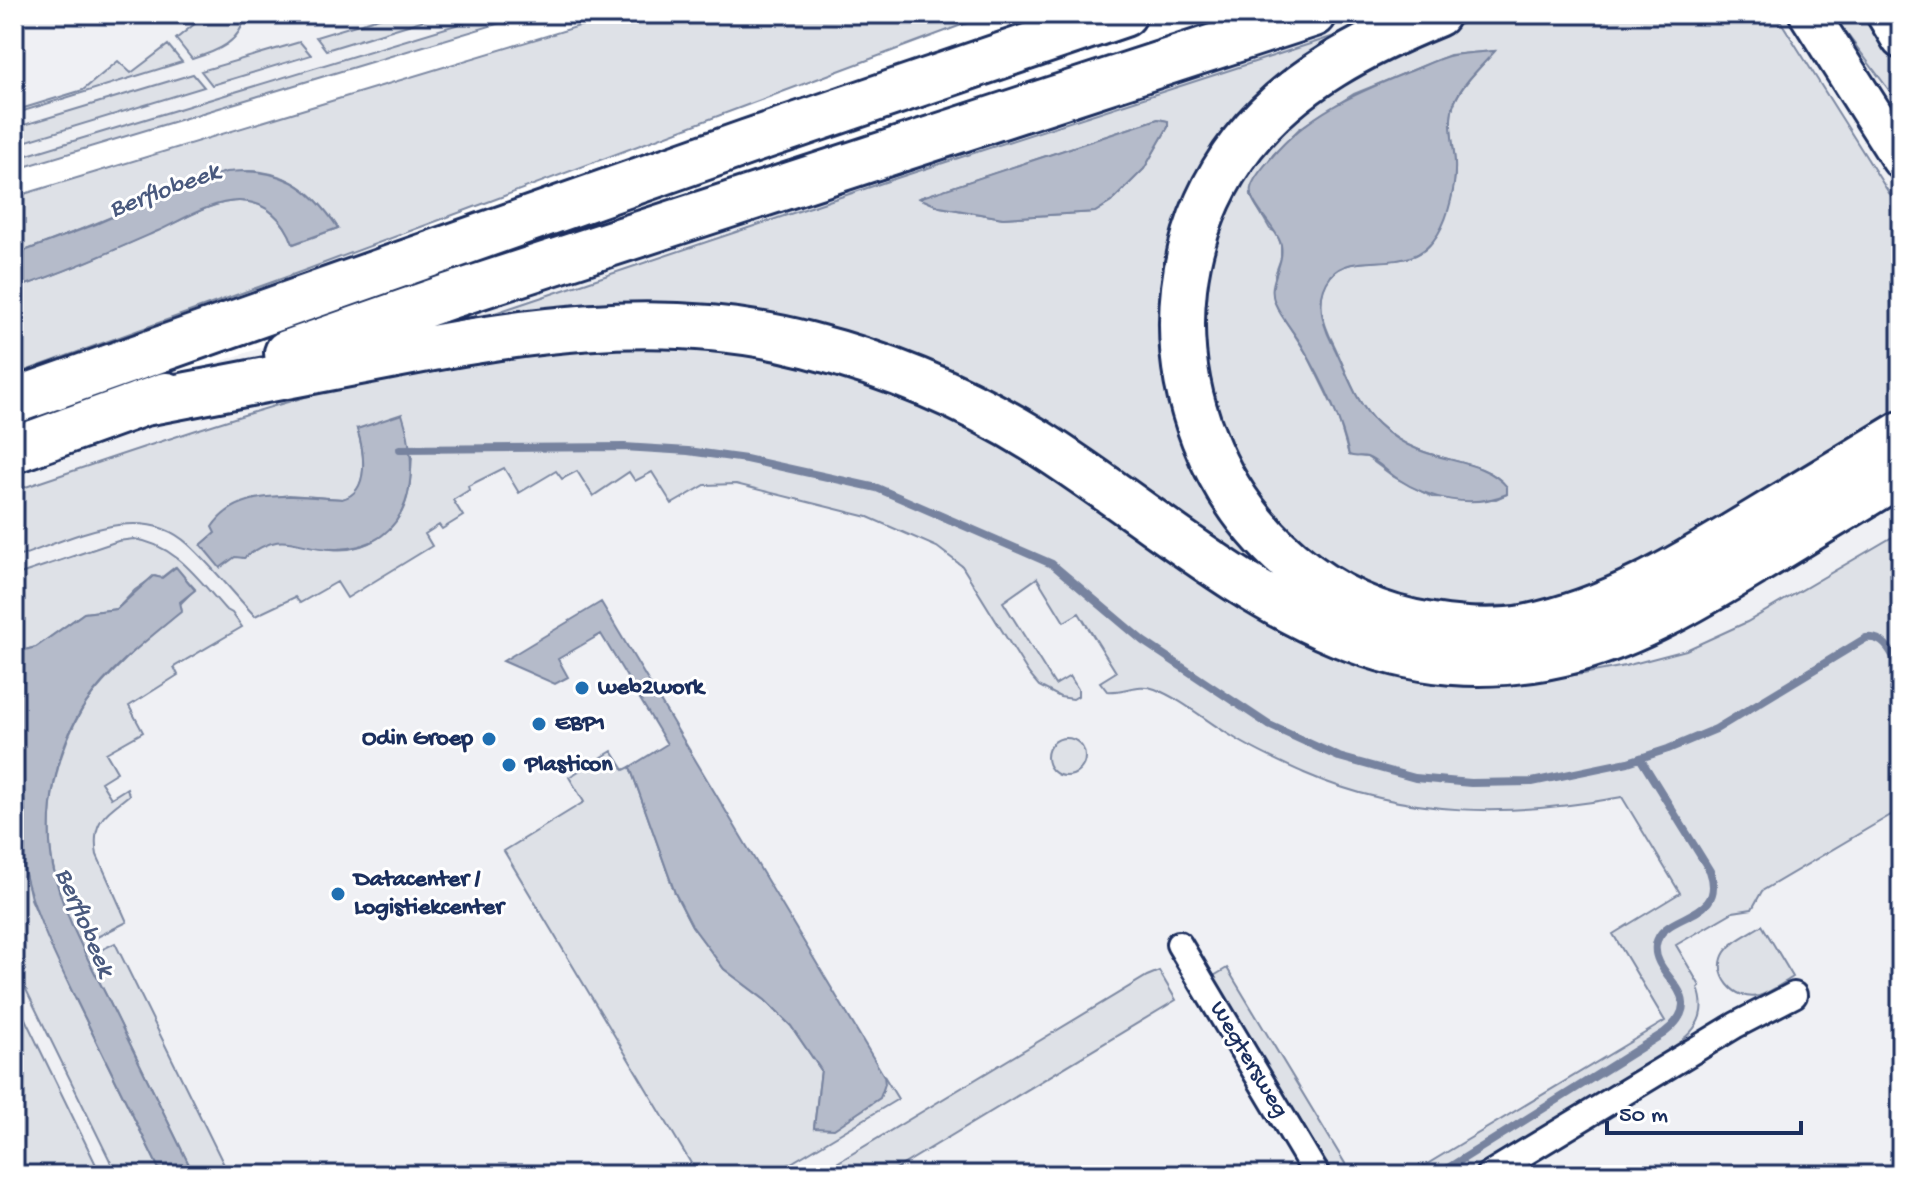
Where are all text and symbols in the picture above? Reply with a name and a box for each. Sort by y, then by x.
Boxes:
water label: Berflobeek [106,157,227,226]
place label: web2work [598,674,707,703]
marker: web2work [573,679,591,697]
place label: EBP1 [555,710,605,739]
marker: EBP1 [530,715,548,733]
place label: Odin Groep [362,725,473,754]
marker: Odin Groep [480,730,498,748]
place label: Plasticon [523,751,613,780]
marker: Plasticon [500,756,518,774]
water label: Berflobeek [46,864,121,984]
place label: Datacenter / Logistiekcenter [352,866,506,923]
marker: Datacenter / Logistiekcenter [329,885,347,903]
street label: Wegtersweg [1202,997,1294,1123]
scale bar [1607,1085,1801,1135]
text: 50 m [1619,1102,1668,1131]

